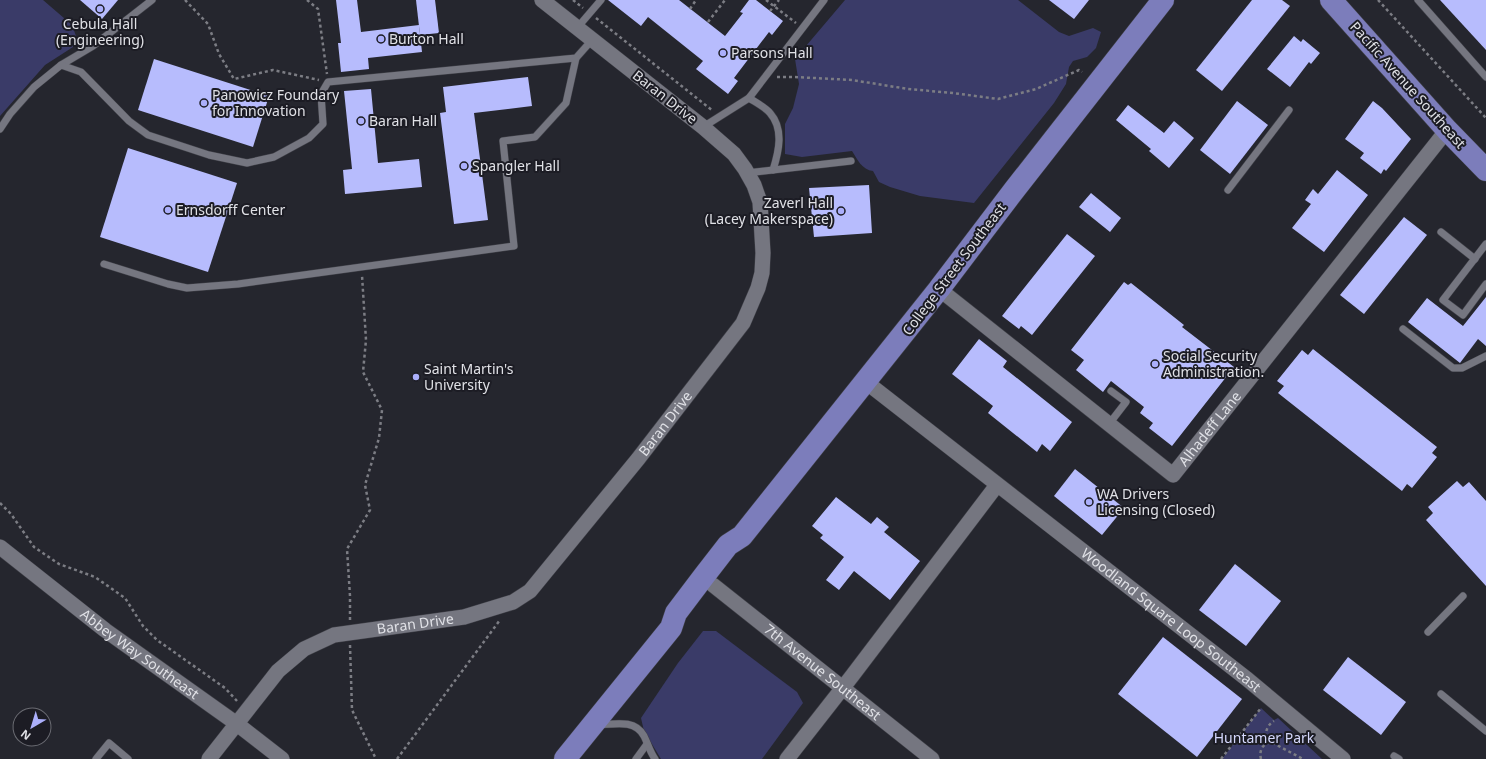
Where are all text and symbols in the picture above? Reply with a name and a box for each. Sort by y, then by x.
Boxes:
marker: Cebula Hall (Engineering) [95,4,105,14]
place label: Cebula Hall (Engineering) [56,14,144,49]
street label: Pacific Avenue Southeast [1346,17,1470,152]
place label: Burton Hall [389,29,464,48]
marker: Burton Hall [376,34,386,44]
place label: Parsons Hall [731,43,813,62]
marker: Parsons Hall [718,48,728,58]
street label: Baran Drive [629,65,702,128]
place label: Panowicz Foundary for Innovation [212,85,340,120]
marker: Panowicz Foundary for Innovation [199,98,209,108]
place label: Baran Hall [369,111,437,130]
marker: Baran Hall [356,116,366,126]
place label: Spangler Hall [472,156,560,175]
marker: Spangler Hall [459,161,469,171]
place label: Zaverl Hall (Lacey Makerspace) [705,193,833,228]
street label: College Street Southeast [897,199,1010,339]
place label: Ernsdorff Center [176,200,285,219]
marker: Ernsdorff Center [163,205,173,215]
marker: Zaverl Hall (Lacey Makerspace) [836,206,846,216]
place label: Social Security Administration. [1163,346,1264,381]
place label: Saint Martin's University [424,359,514,394]
marker: Social Security Administration. [1150,359,1160,369]
marker: Saint Martin's University [411,372,421,382]
street label: Baran Drive [634,387,696,460]
street label: Alhadeff Lane [1174,387,1245,470]
place label: WA Drivers Licensing (Closed) [1097,484,1215,519]
marker: WA Drivers Licensing (Closed) [1084,497,1094,507]
street label: Woodland Square Loop Southeast [1078,543,1265,696]
street label: Abbey Way Southeast [77,604,203,703]
street label: Baran Drive [376,609,455,638]
street label: 7th Avenue Southeast [761,619,885,724]
north arrow [12,707,52,747]
text: N [17,727,34,744]
park label: Huntamer Park [1214,728,1315,747]

